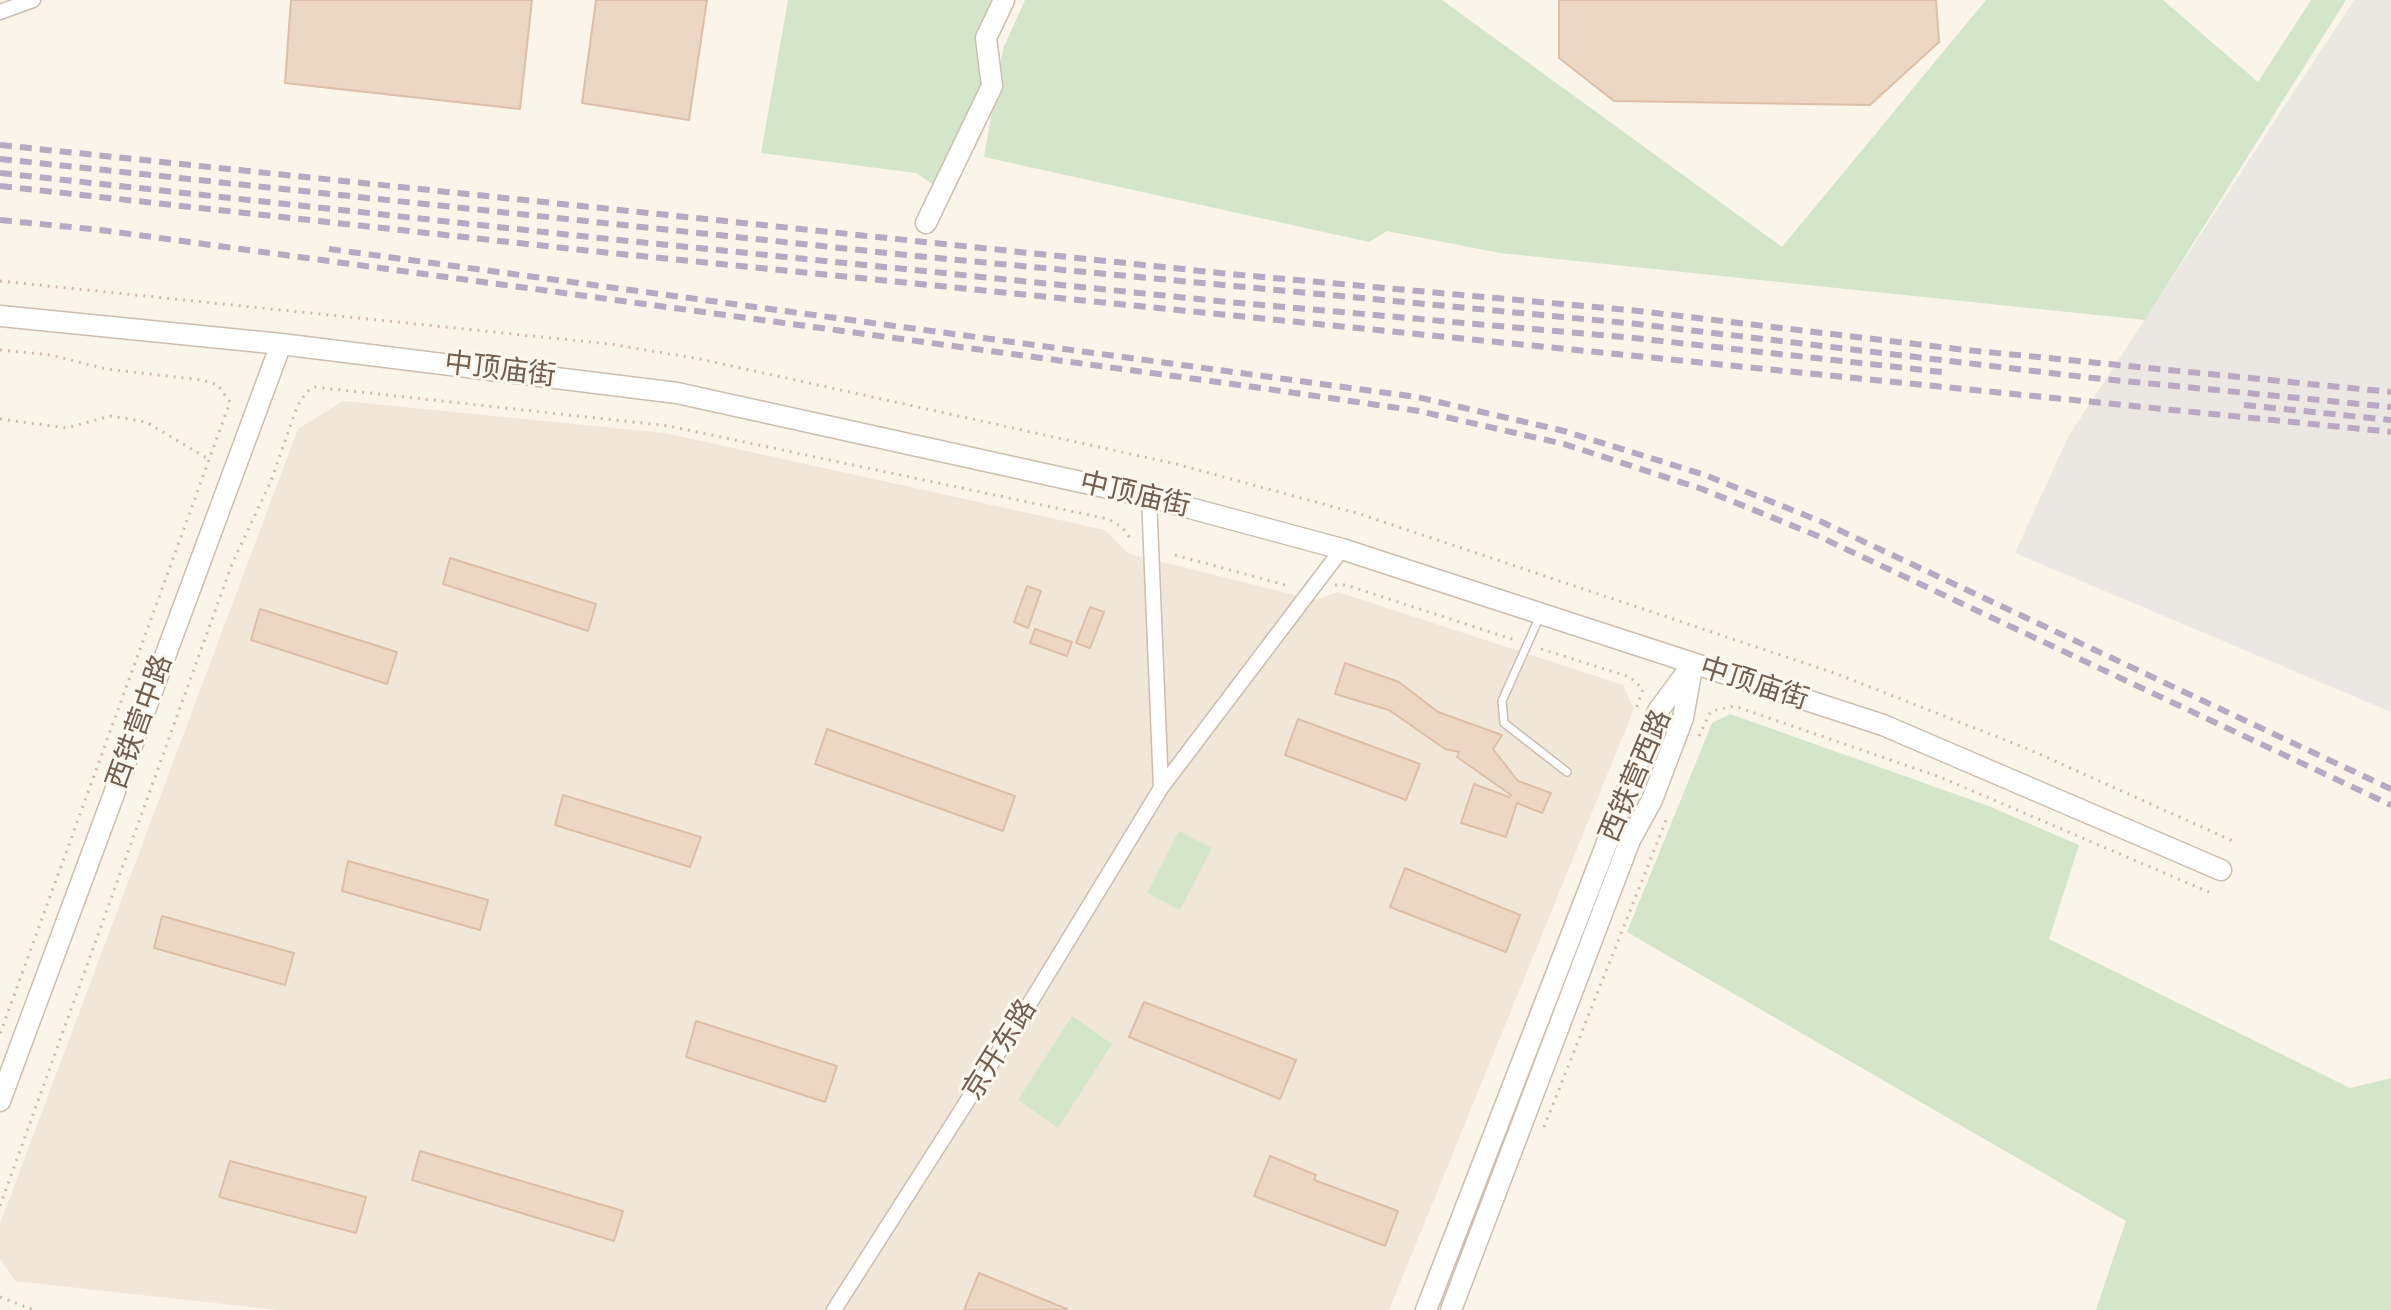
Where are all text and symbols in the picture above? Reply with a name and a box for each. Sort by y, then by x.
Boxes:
street label: 中顶庙街 [442,347,558,393]
street label: 中顶庙街 [1077,466,1193,524]
street label: 西铁营中路 [100,650,180,794]
street label: 中顶庙街 [1696,651,1812,717]
street label: 西铁营西路 [1593,705,1679,847]
street label: 京开东路 [956,994,1044,1106]

